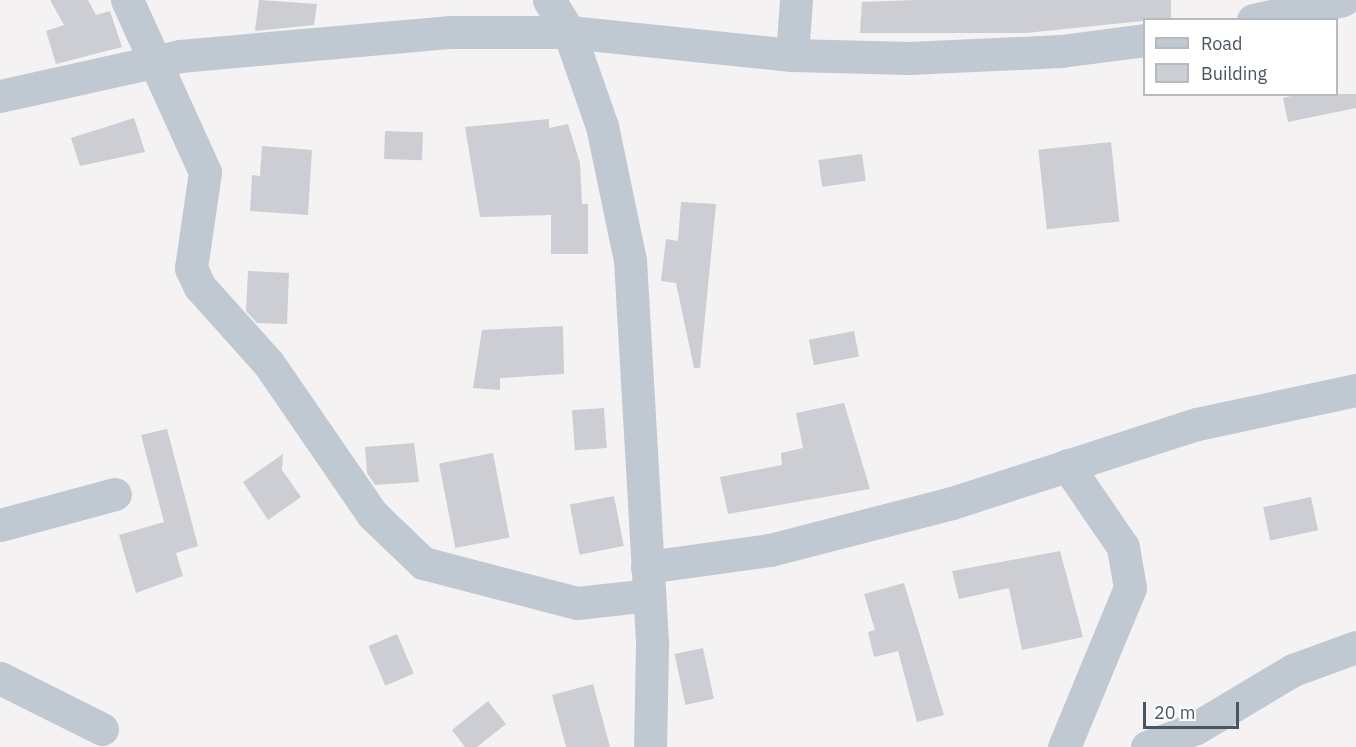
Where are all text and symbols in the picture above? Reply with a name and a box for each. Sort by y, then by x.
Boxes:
legend [1143,18,1338,96]
text: Road [1201,32,1242,55]
text: Building [1201,62,1267,85]
scale bar [1146,690,1242,728]
text: 20 m [1154,701,1196,724]

